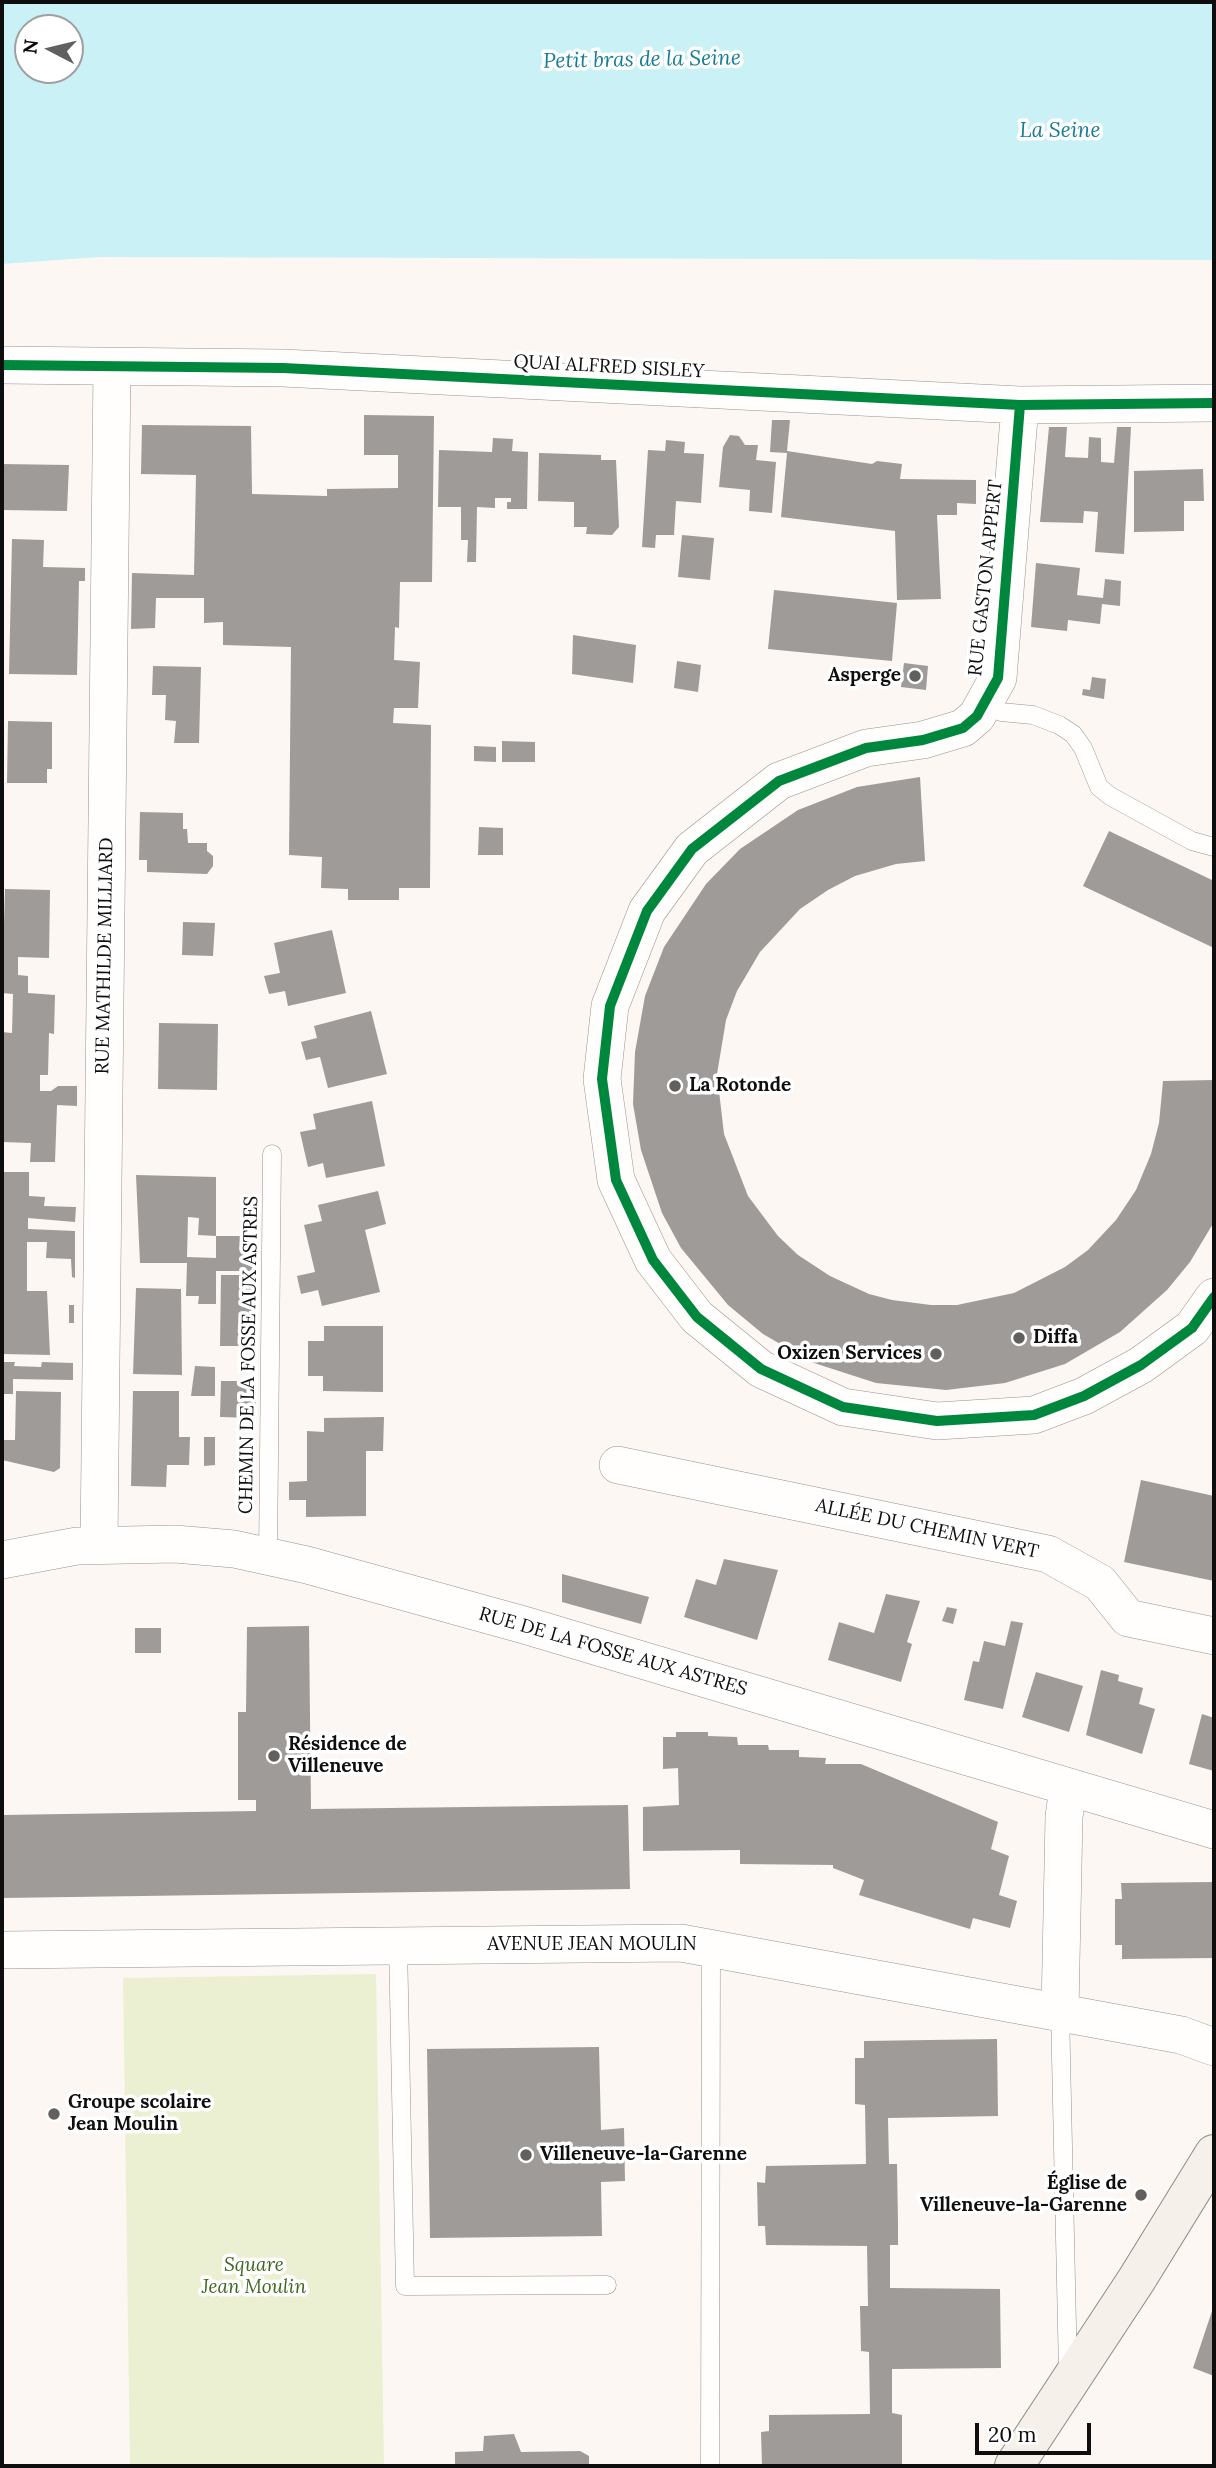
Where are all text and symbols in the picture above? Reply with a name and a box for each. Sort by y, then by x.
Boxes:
north arrow [14,14,84,84]
text: N [17,38,43,55]
water label: Petit bras de la Seine [543,46,741,74]
water label: La Seine [1020,118,1100,144]
street label: QUAI ALFRED SISLEY [513,351,705,383]
street label: RUE GASTON APPERT [964,479,1008,677]
place label: Asperge [828,665,901,687]
marker: Asperge [907,668,923,684]
street label: RUE MATHILDE MILLIARD [92,837,118,1075]
place label: La Rotonde [689,1075,791,1097]
marker: La Rotonde [667,1078,683,1094]
street label: CHEMIN DE LA FOSSE AUX ASTRES [235,1196,263,1514]
place label: Diffa [1033,1327,1078,1349]
marker: Diffa [1011,1330,1027,1346]
place label: Oxizen Services [777,1343,922,1365]
marker: Oxizen Services [928,1346,944,1362]
street label: ALLÉE DU CHEMIN VERT [813,1494,1041,1564]
street label: RUE DE LA FOSSE AUX ASTRES [476,1603,750,1701]
place label: Résidence de Villeneuve [288,1734,407,1778]
marker: Résidence de Villeneuve [266,1748,282,1764]
street label: AVENUE JEAN MOULIN [487,1934,697,1956]
place label: Groupe scolaire Jean Moulin [68,2092,211,2136]
marker: Groupe scolaire Jean Moulin [46,2106,62,2122]
place label: Villeneuve-la-Garenne [540,2144,747,2166]
marker: Villeneuve-la-Garenne [518,2147,534,2163]
place label: Église de Villeneuve-la-Garenne [920,2173,1127,2217]
marker: Église de Villeneuve-la-Garenne [1133,2187,1149,2203]
park label: Square Jean Moulin [202,2255,306,2299]
scale bar [978,2408,1094,2452]
text: 20 m [988,2421,1037,2448]

